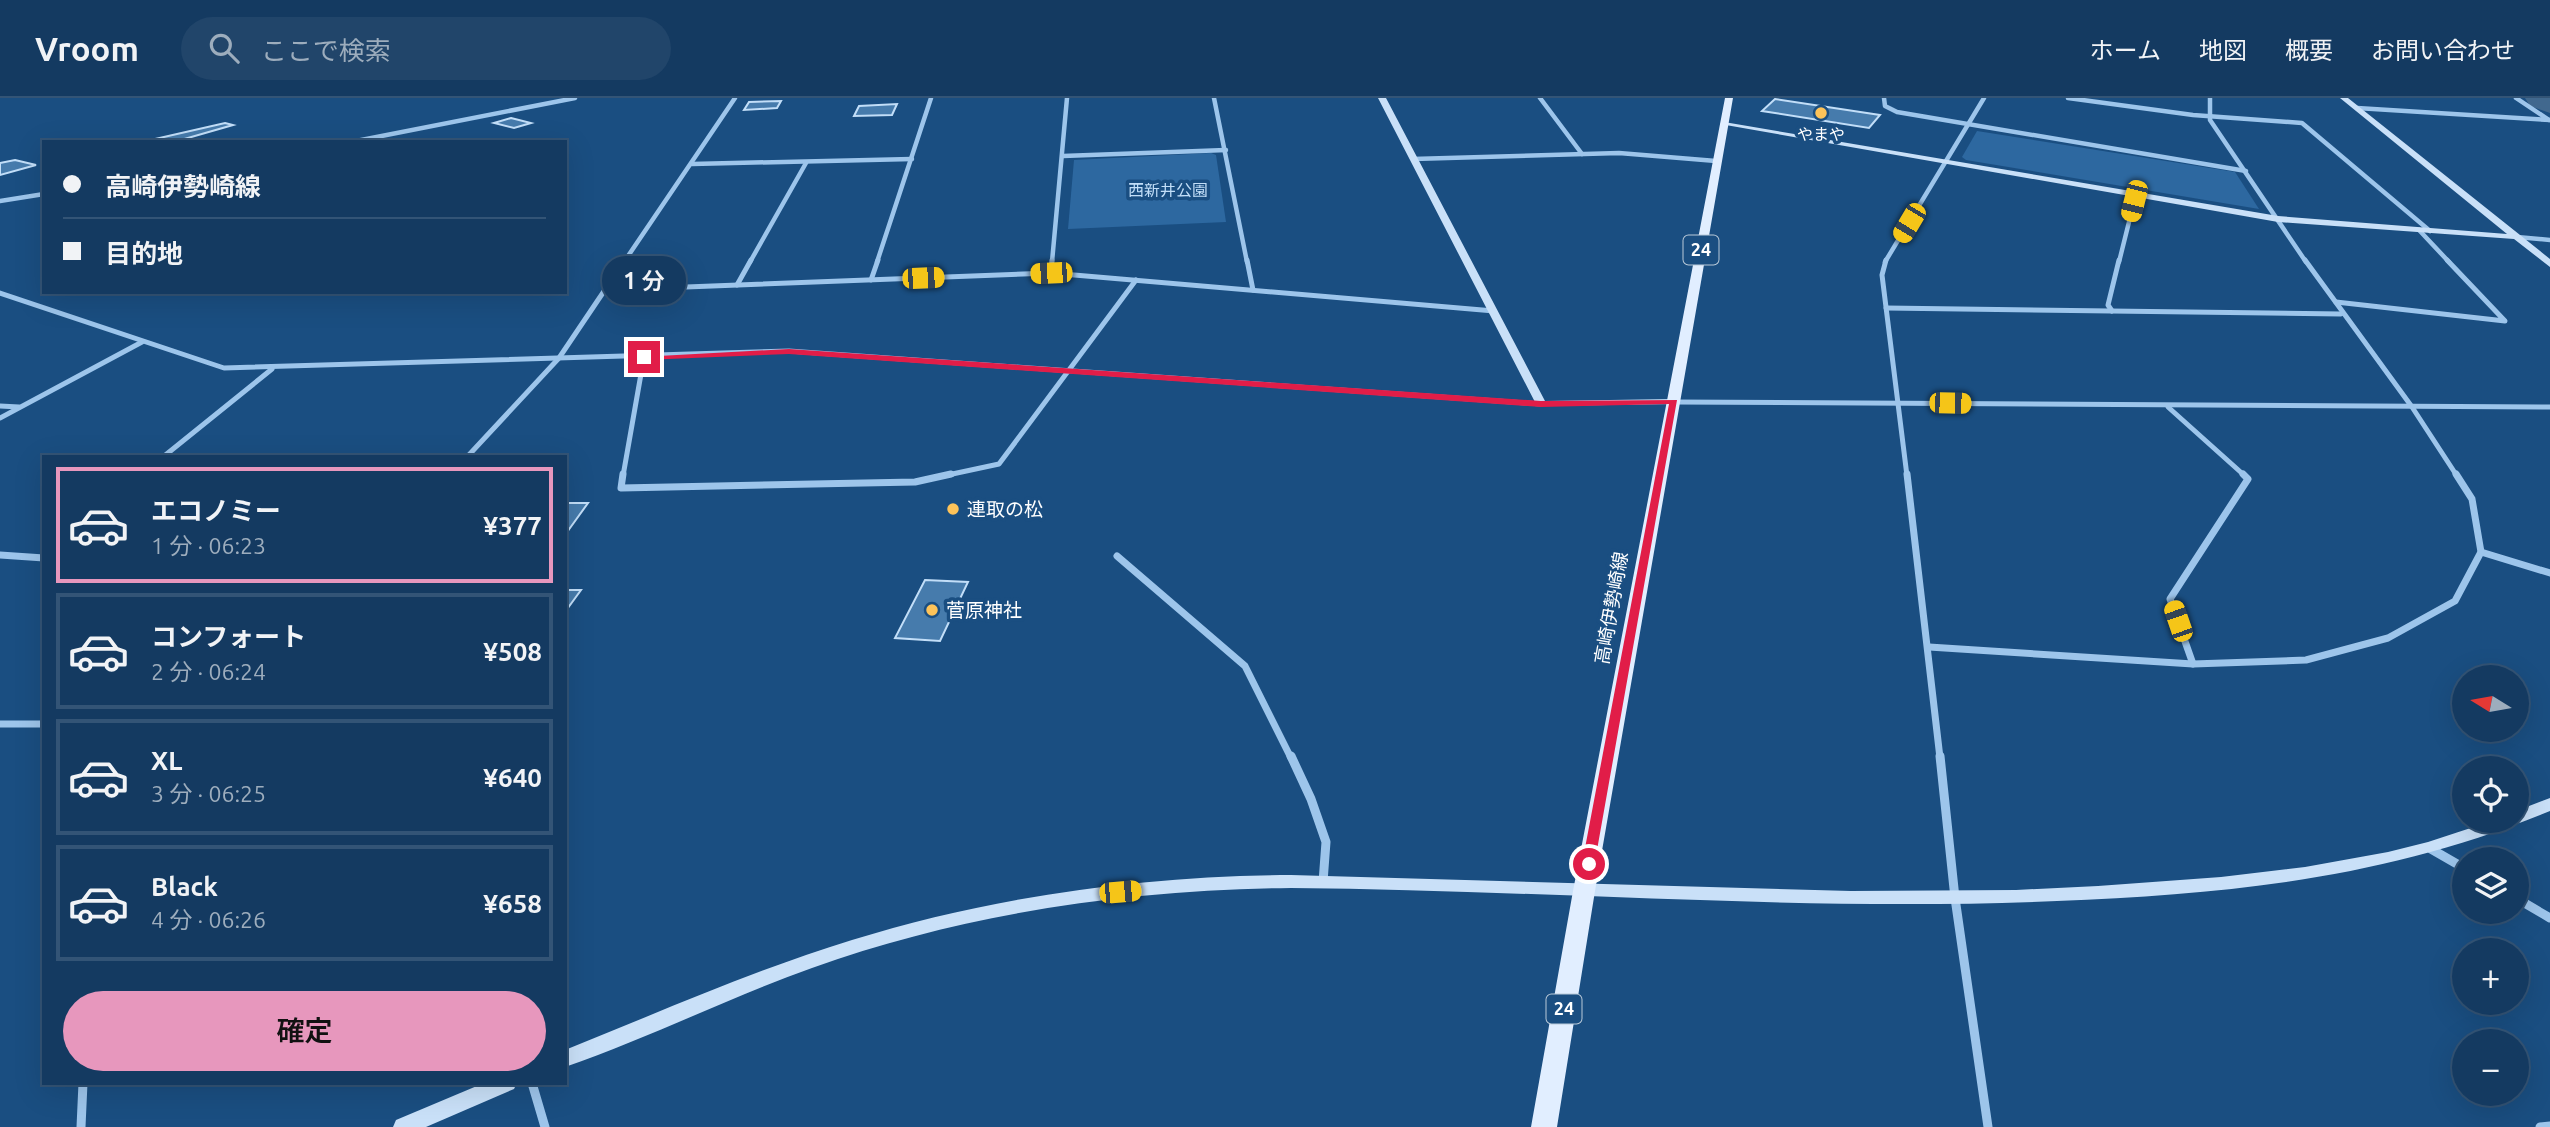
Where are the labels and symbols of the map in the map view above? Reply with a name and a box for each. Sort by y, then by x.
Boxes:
marker: やまや [1813,105,1829,121]
place label: やまや [1797,125,1845,143]
car [2119,178,2150,224]
park label: 西新井公園 [1128,181,1208,199]
car [1890,200,1929,246]
road number: 24 [1684,236,1718,265]
callout: 1 分 [602,256,686,304]
car [1030,262,1073,284]
car [902,267,945,289]
route end [628,341,660,373]
car [1929,392,1972,414]
place label: 連取の松 [967,498,1043,520]
marker: 連取の松 [945,501,961,517]
street label: 高崎伊勢崎線 [1590,550,1632,666]
car [2162,598,2195,644]
place label: 菅原神社 [946,599,1022,621]
marker: 菅原神社 [924,602,940,618]
north arrow [2452,665,2529,742]
route start [1573,848,1605,880]
car [1099,880,1142,904]
road number: 24 [1546,994,1582,1024]

